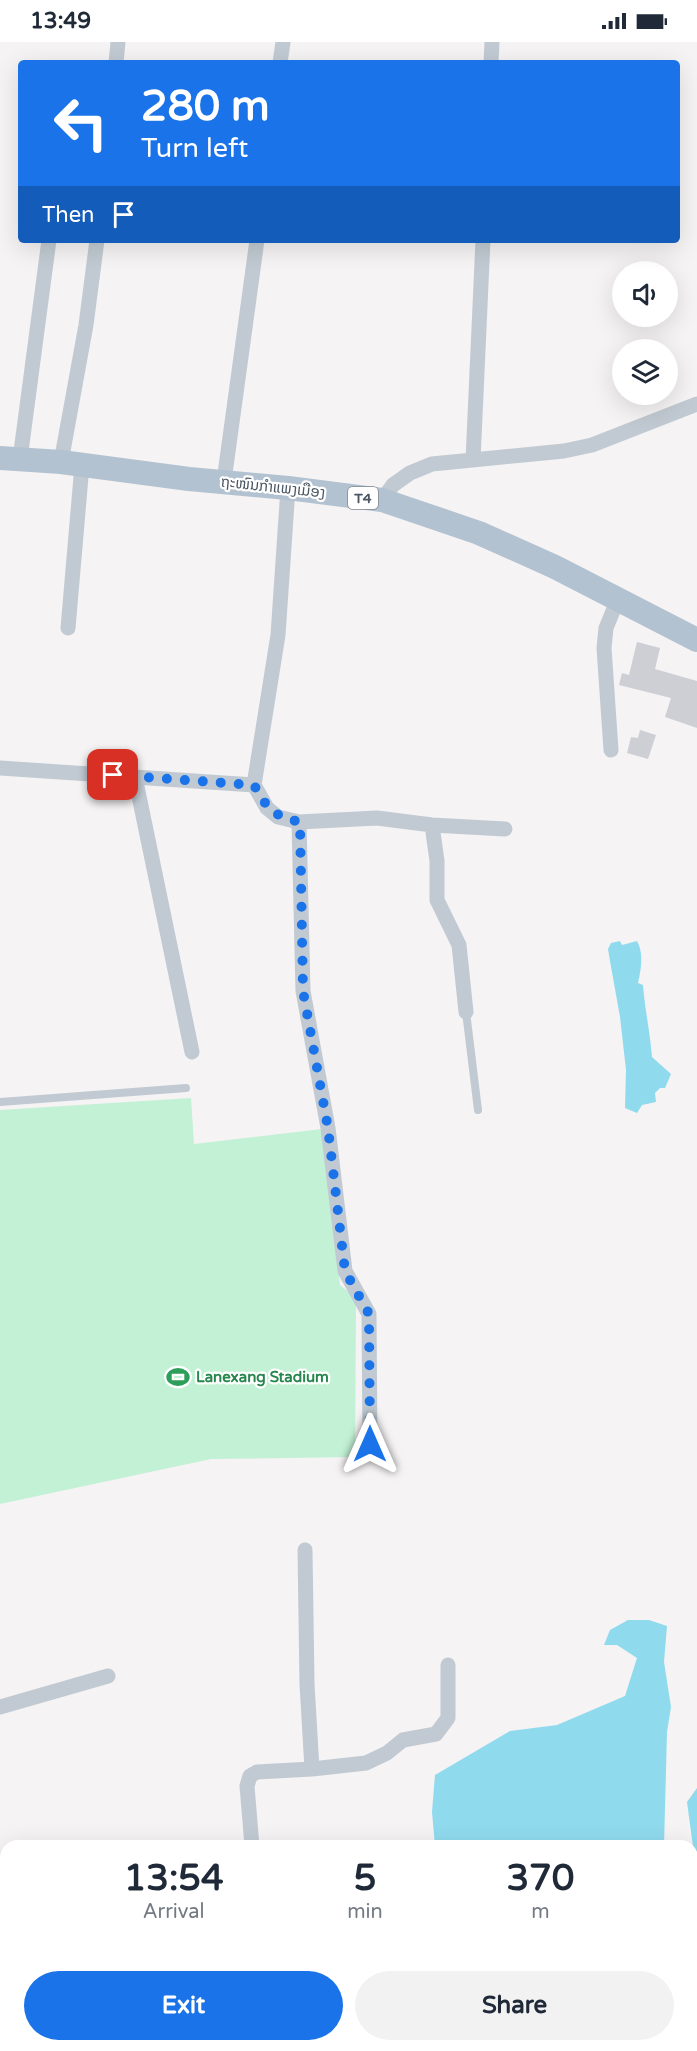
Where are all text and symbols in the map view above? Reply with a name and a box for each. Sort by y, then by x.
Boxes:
text: 13:49 [30,8,91,34]
text: 280 m [141,81,270,132]
icon: left [42,84,120,162]
text: Turn left [141,132,248,165]
icon: arrive [107,198,140,231]
text: Then [42,202,95,228]
map controls [612,261,678,405]
button: sound [612,261,678,327]
button: layers [612,339,678,405]
street label: ຖະໜົນກຳແພງເມືອງ [220,473,326,501]
road number: T4 [348,487,378,509]
pin [87,749,138,800]
icon: arrive [96,758,129,791]
sports icon: Lanexang Stadium [165,1364,191,1390]
place label: Lanexang Stadium [196,1368,329,1387]
position arrow [338,1412,402,1476]
text: 13:54 [124,1857,224,1900]
text: 5 [354,1857,376,1900]
text: 370 [506,1857,574,1900]
text: Arrival [143,1900,205,1924]
text: min [347,1900,383,1924]
text: m [531,1900,550,1924]
button: Exit [24,1971,343,2040]
button: Share [355,1971,674,2040]

